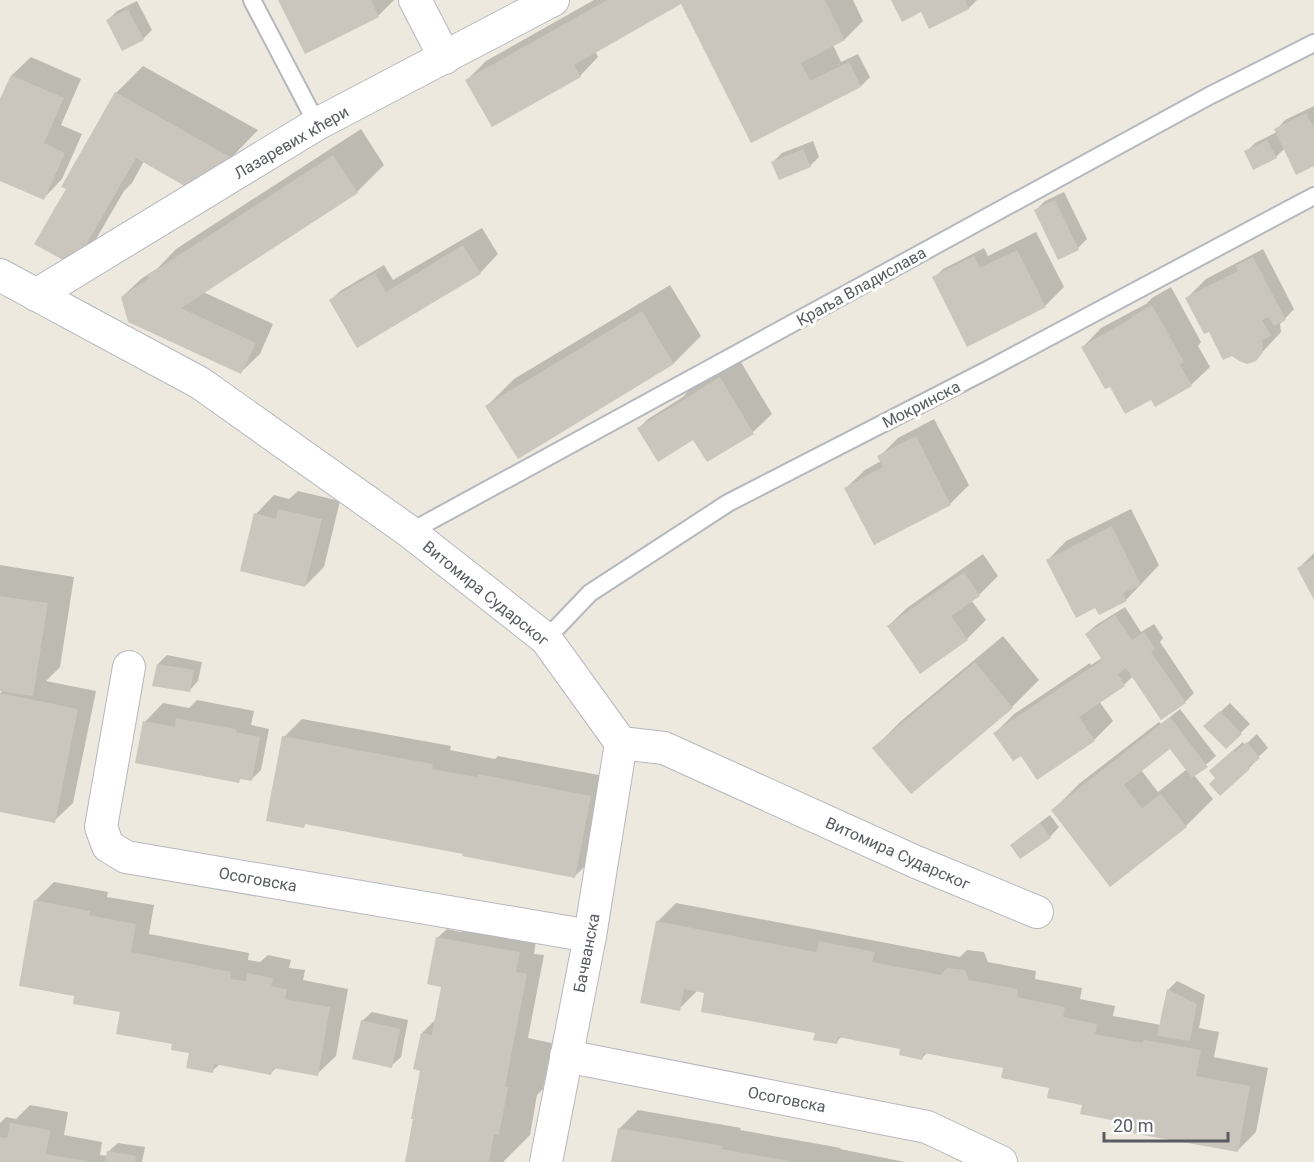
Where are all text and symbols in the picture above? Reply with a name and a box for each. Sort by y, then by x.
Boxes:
street label: Лазаревих кћери [231,102,352,183]
street label: Краља Владислава [793,243,929,330]
street label: Мокринска [879,377,963,432]
street label: Витомира Сударског [419,537,553,650]
street label: Витомира Сударског [823,813,973,894]
street label: Осоговска [217,863,299,896]
street label: Бачванска [570,912,603,994]
street label: Осоговска [746,1083,828,1116]
scale bar [1104,1105,1228,1143]
text: 20 m [1113,1115,1153,1136]

